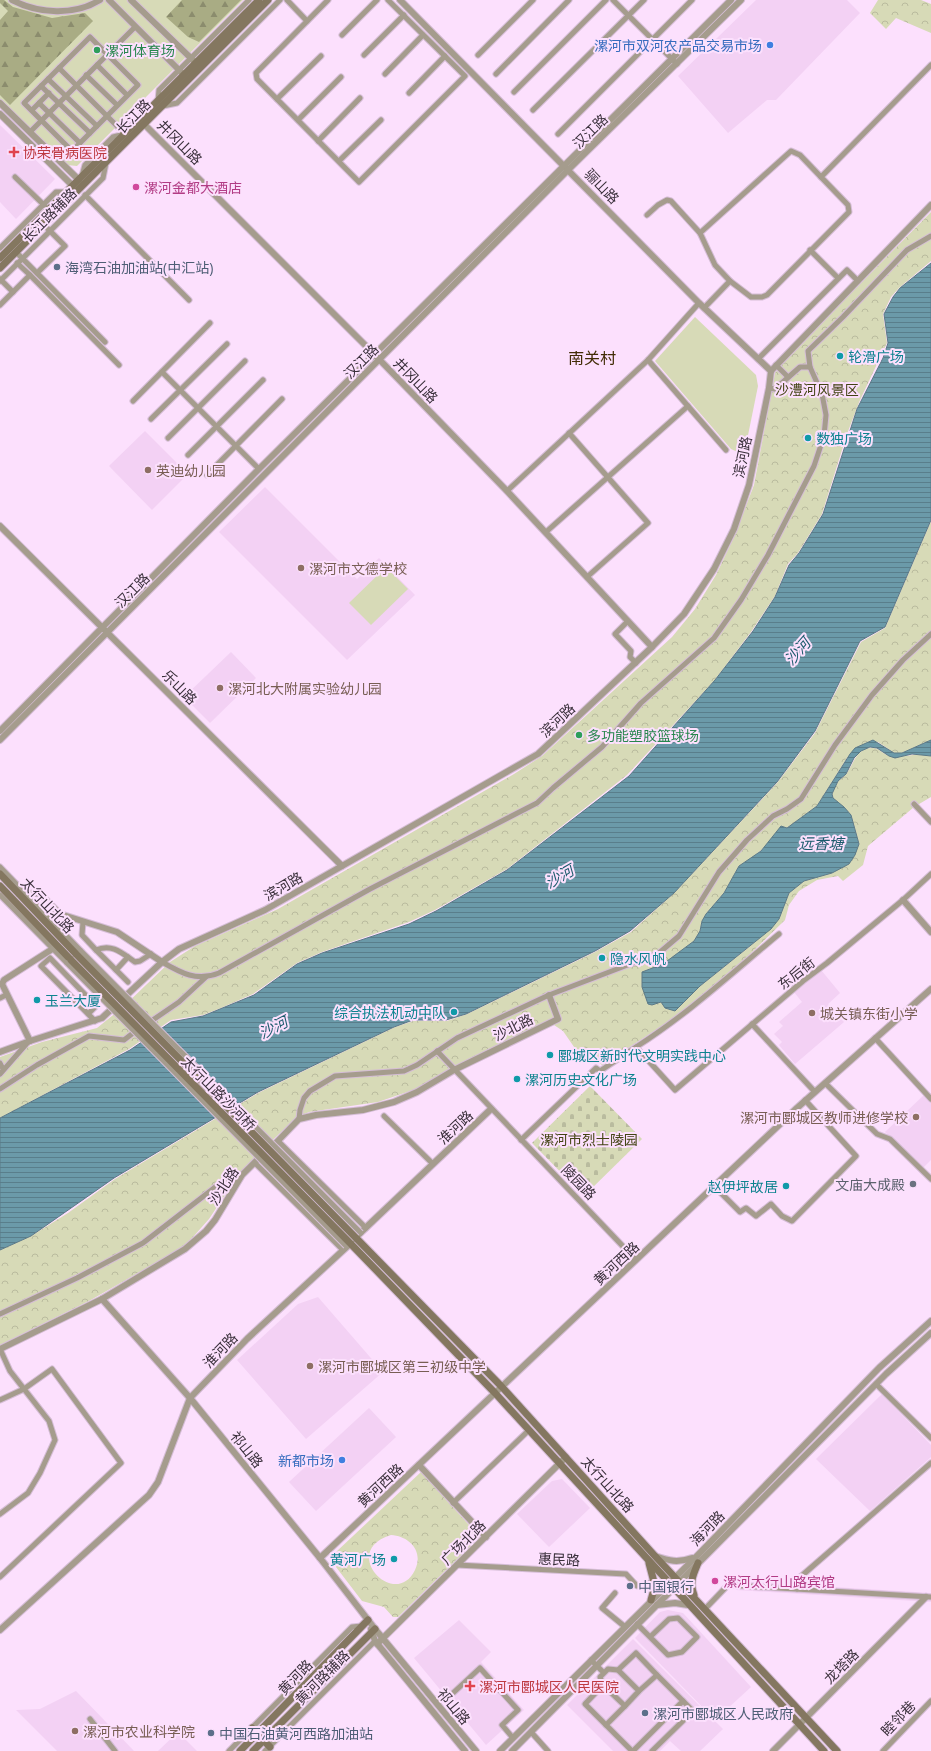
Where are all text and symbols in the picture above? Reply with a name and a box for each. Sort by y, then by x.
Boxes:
place label: 漯河市双河农产品交易市场 [594,36,762,55]
marker: 漯河市双河农产品交易市场 [765,40,775,50]
place label: 漯河体育场 [105,41,175,60]
marker: 漯河体育场 [92,45,102,55]
street label: 长江路 [111,94,155,138]
street label: 汉江路 [568,110,612,152]
street label: 井冈山路 [153,115,207,169]
place label: 协荣骨病医院 [23,143,107,162]
marker: 协荣骨病医院 [8,146,20,158]
street label: 骊山路 [581,164,623,208]
place label: 漯河金都大酒店 [144,178,242,197]
marker: 漯河金都大酒店 [131,182,141,192]
street label: 长江路辅路 [18,184,80,246]
place label: 海湾石油加油站(中汇站) [65,258,213,277]
marker: 海湾石油加油站(中汇站) [52,262,62,272]
street label: 汉江路 [339,339,383,383]
district label: 南关村 [568,347,616,369]
place label: 轮滑广场 [848,347,904,366]
marker: 轮滑广场 [835,351,845,361]
street label: 井冈山路 [390,353,442,407]
park label: 沙澧河风景区 [775,380,859,399]
place label: 数独广场 [816,429,872,448]
marker: 数独广场 [803,433,813,443]
street label: 滨河路 [728,434,756,480]
place label: 英迪幼儿园 [156,461,226,480]
marker: 英迪幼儿园 [143,465,153,475]
place label: 漯河市文德学校 [309,559,407,578]
marker: 漯河市文德学校 [296,563,306,573]
street label: 汉江路 [110,568,154,612]
water label: 沙河 [780,631,816,669]
street label: 乐山路 [158,665,202,709]
place label: 漯河北大附属实验幼儿园 [228,679,382,698]
marker: 漯河北大附属实验幼儿园 [215,683,225,693]
street label: 滨河路 [535,699,579,741]
place label: 多功能塑胶篮球场 [587,726,699,745]
marker: 多功能塑胶篮球场 [574,730,584,740]
water label: 远香塘 [798,833,846,853]
water label: 沙河 [541,858,580,892]
street label: 滨河路 [260,867,306,905]
street label: 太行山北路 [17,873,79,937]
place label: 隐水风帆 [610,949,666,968]
marker: 隐水风帆 [597,953,607,963]
street label: 东后街 [774,953,818,993]
place label: 玉兰大厦 [45,991,101,1010]
marker: 玉兰大厦 [32,995,42,1005]
place label: 综合执法机动中队 [334,1003,446,1022]
place label: 城关镇东街小学 [820,1004,918,1023]
marker: 综合执法机动中队 [449,1007,459,1017]
marker: 城关镇东街小学 [807,1008,817,1018]
street label: 沙北路 [490,1009,536,1045]
water label: 沙河 [255,1010,294,1043]
place label: 郾城区新时代文明实践中心 [558,1046,726,1065]
marker: 郾城区新时代文明实践中心 [545,1050,555,1060]
street label: 太行山路沙河桥 [178,1052,260,1134]
place label: 漯河历史文化广场 [525,1070,637,1089]
marker: 漯河历史文化广场 [512,1074,522,1084]
street label: 淮河路 [433,1106,477,1148]
place label: 漯河市郾城区教师进修学校 [740,1108,908,1127]
marker: 漯河市郾城区教师进修学校 [911,1112,921,1122]
park label: 漯河市烈士陵园 [540,1130,638,1149]
street label: 陵园路 [558,1160,600,1204]
street label: 沙北路 [204,1163,242,1209]
place label: 文庙大成殿 [835,1175,905,1194]
place label: 赵伊坪故居 [707,1177,778,1196]
marker: 文庙大成殿 [908,1179,918,1189]
marker: 赵伊坪故居 [781,1181,791,1191]
street label: 黄河西路 [589,1237,643,1289]
street label: 淮河路 [199,1328,241,1372]
place label: 漯河市郾城区第三初级中学 [318,1357,486,1376]
marker: 漯河市郾城区第三初级中学 [305,1361,315,1371]
street label: 祁山路 [226,1427,268,1471]
place label: 新都市场 [278,1451,334,1470]
street label: 太行山北路 [578,1452,638,1516]
marker: 新都市场 [337,1455,347,1465]
street label: 黄河西路 [353,1459,407,1511]
street label: 海河路 [686,1506,728,1550]
street label: 广场北路 [436,1515,490,1569]
street label: 惠民路 [538,1548,580,1570]
place label: 黄河广场 [330,1550,386,1569]
marker: 黄河广场 [389,1554,399,1564]
place label: 漯河太行山路宾馆 [723,1572,835,1591]
marker: 漯河太行山路宾馆 [710,1576,720,1586]
place label: 中国银行 [638,1577,694,1596]
marker: 中国银行 [625,1581,635,1591]
street label: 龙塔路 [819,1644,863,1688]
street label: 黄河路辅路 [291,1646,353,1708]
street label: 黄河路 [274,1655,316,1699]
place label: 漯河市郾城区人民医院 [479,1677,619,1696]
marker: 漯河市郾城区人民医院 [464,1680,476,1692]
street label: 祁山路 [433,1684,475,1728]
street label: 睦邻巷 [877,1696,919,1740]
place label: 漯河市郾城区人民政府 [653,1704,793,1723]
marker: 漯河市郾城区人民政府 [640,1708,650,1718]
place label: 漯河市农业科学院 [83,1722,195,1741]
place label: 中国石油黄河西路加油站 [219,1724,373,1743]
marker: 漯河市农业科学院 [70,1726,80,1736]
marker: 中国石油黄河西路加油站 [206,1728,216,1738]

